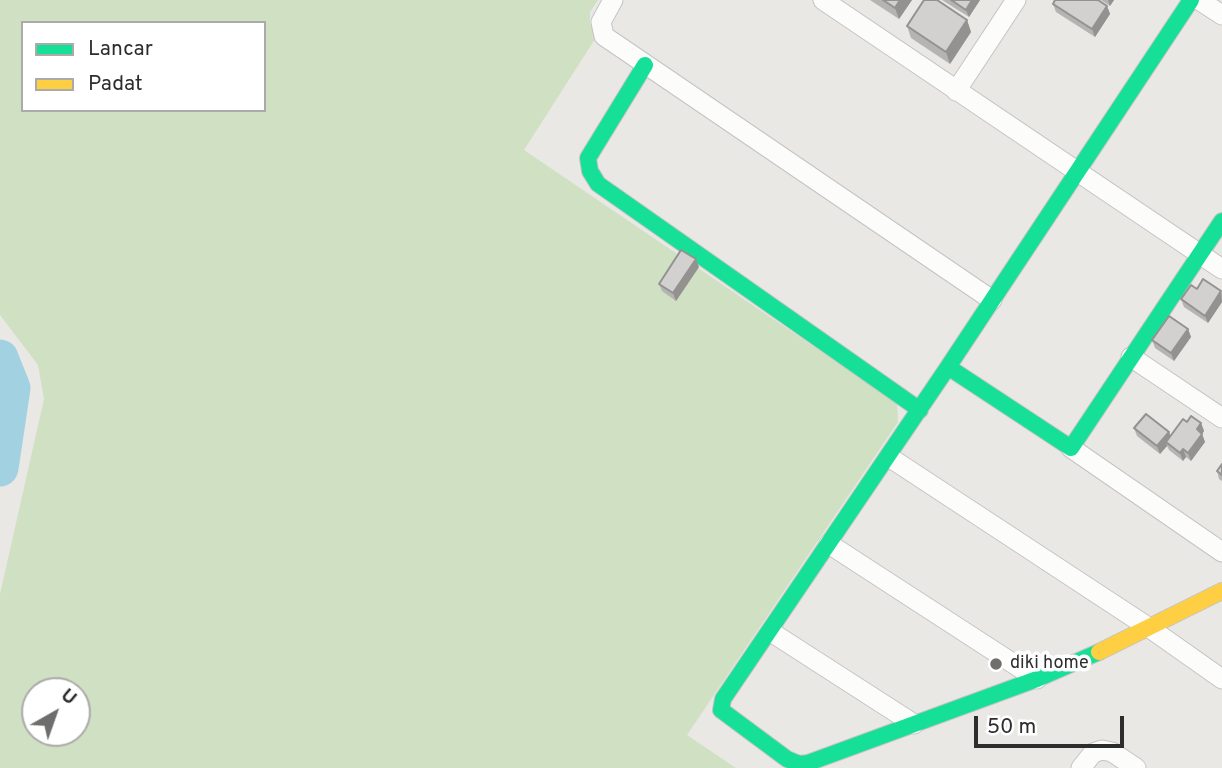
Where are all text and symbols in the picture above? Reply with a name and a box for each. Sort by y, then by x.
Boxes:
legend [21,21,266,112]
text: Lancar [88,36,153,63]
text: Padat [88,71,143,98]
place label: diki home [1010,653,1089,675]
marker: diki home [988,656,1004,672]
north arrow [21,677,91,747]
text: U [55,684,81,711]
scale bar [977,702,1128,746]
text: 50 m [987,714,1036,741]

